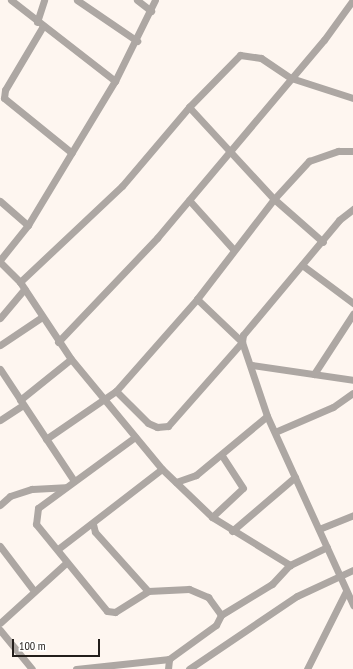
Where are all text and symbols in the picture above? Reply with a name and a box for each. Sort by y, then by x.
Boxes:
scale bar [14,631,102,657]
text: 100 m [19,638,46,653]

